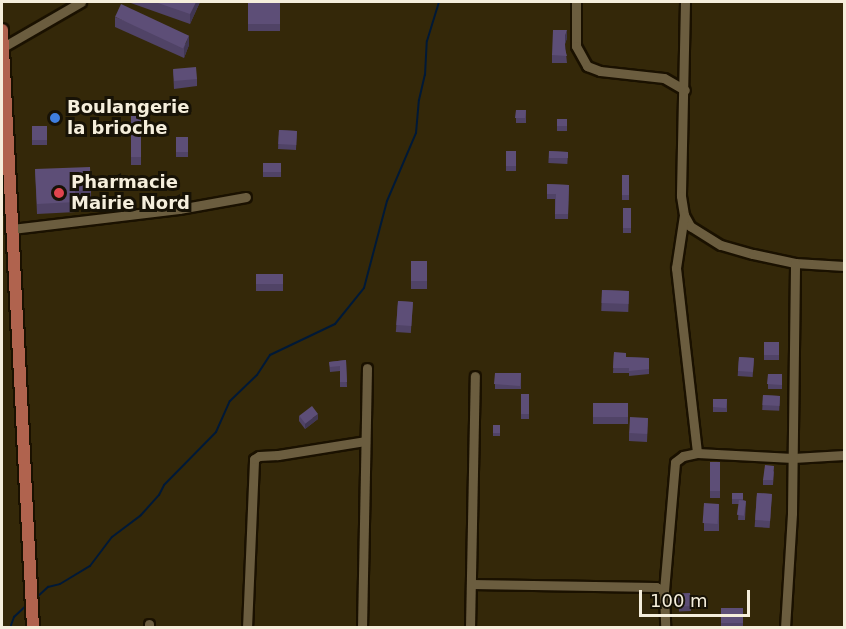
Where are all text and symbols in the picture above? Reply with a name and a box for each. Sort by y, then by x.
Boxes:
place label: Boulangerie la brioche [67,97,189,140]
marker: Boulangerie la brioche [48,111,62,125]
place label: Pharmacie Mairie Nord [71,172,190,214]
marker: Pharmacie Mairie Nord [52,186,66,200]
scale bar [642,578,753,616]
text: 100 m [650,590,708,611]

